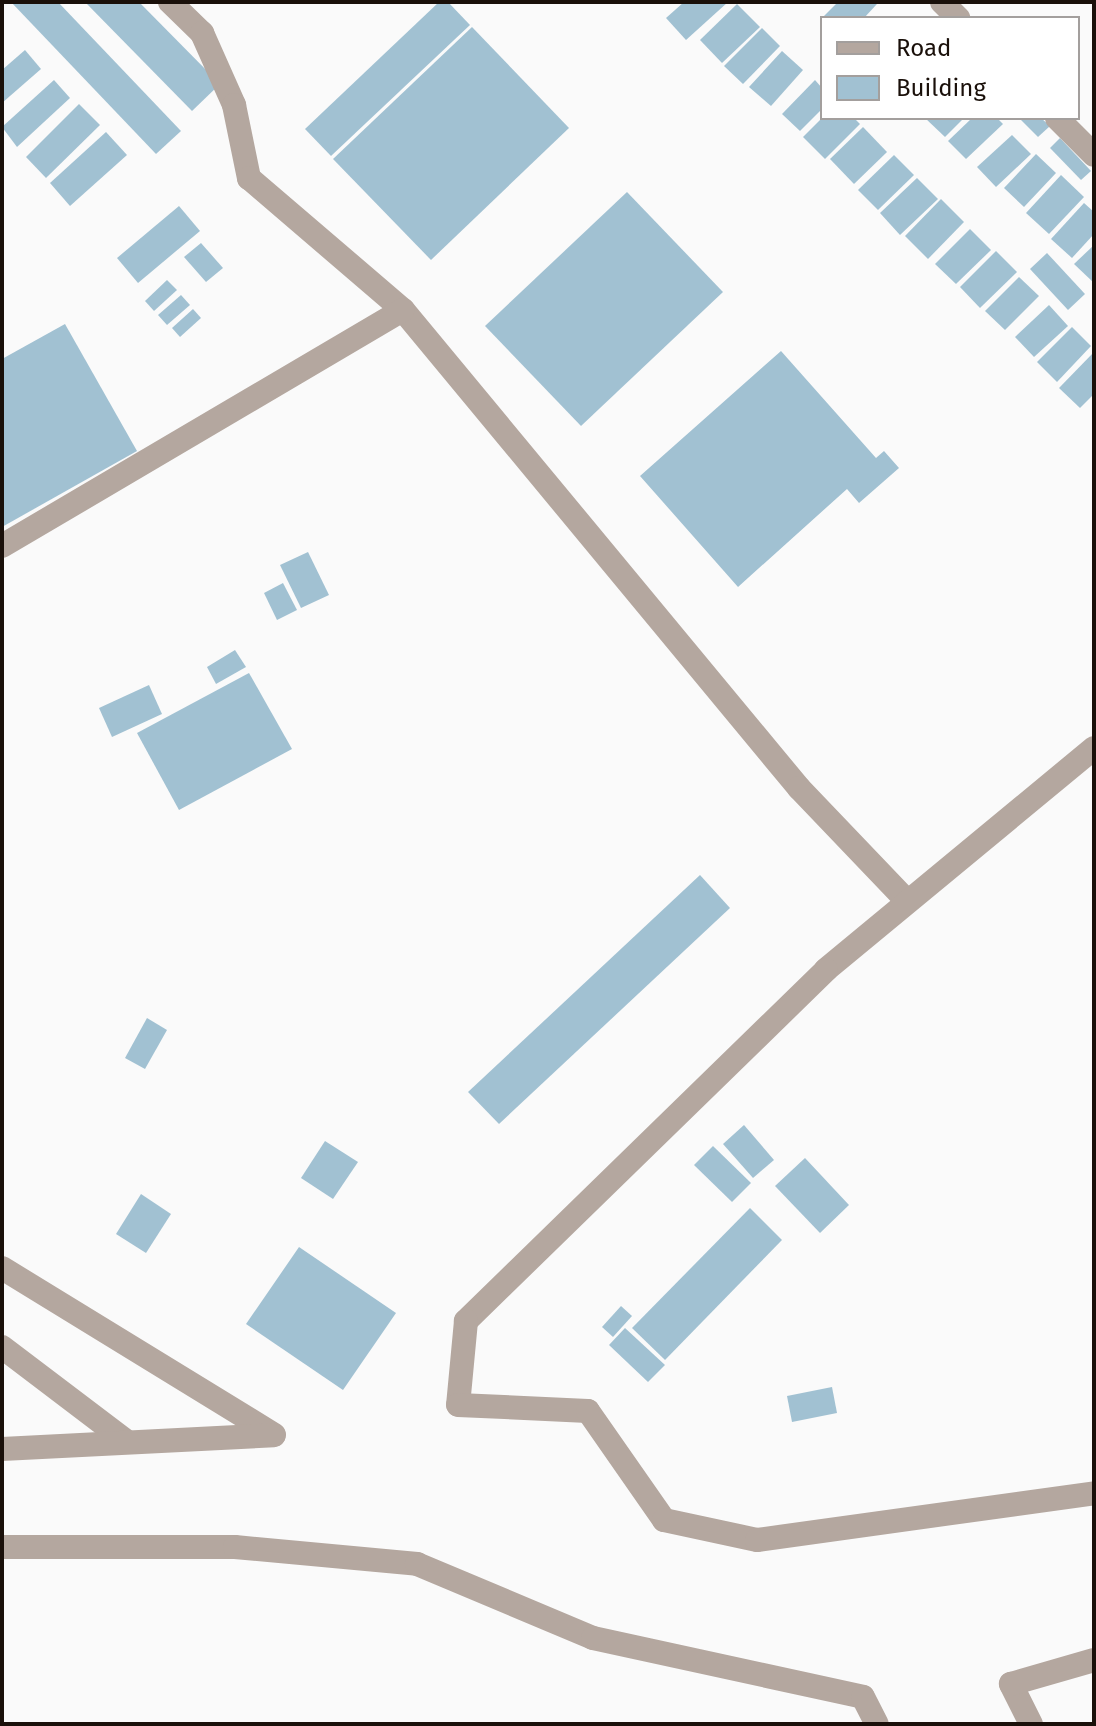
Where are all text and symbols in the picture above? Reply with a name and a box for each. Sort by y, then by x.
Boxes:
legend [820,16,1080,120]
text: Road [896,34,951,62]
text: Building [896,74,986,102]

